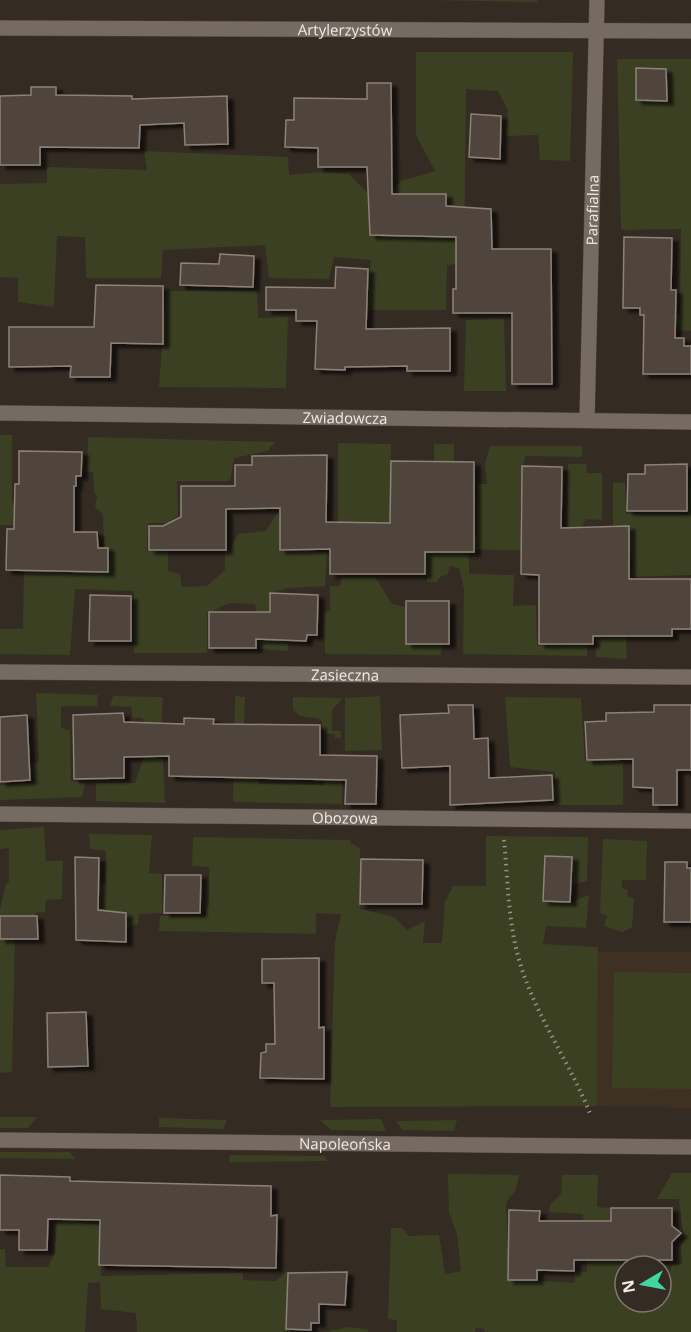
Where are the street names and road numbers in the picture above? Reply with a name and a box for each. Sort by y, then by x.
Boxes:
street label: Artylerzystów [298,19,393,40]
street label: Parafialna [581,175,603,245]
street label: Zwiadowcza [302,407,387,428]
street label: Zasieczna [311,664,379,685]
street label: Obozowa [312,807,378,828]
street label: Napoleońska [299,1133,391,1154]

